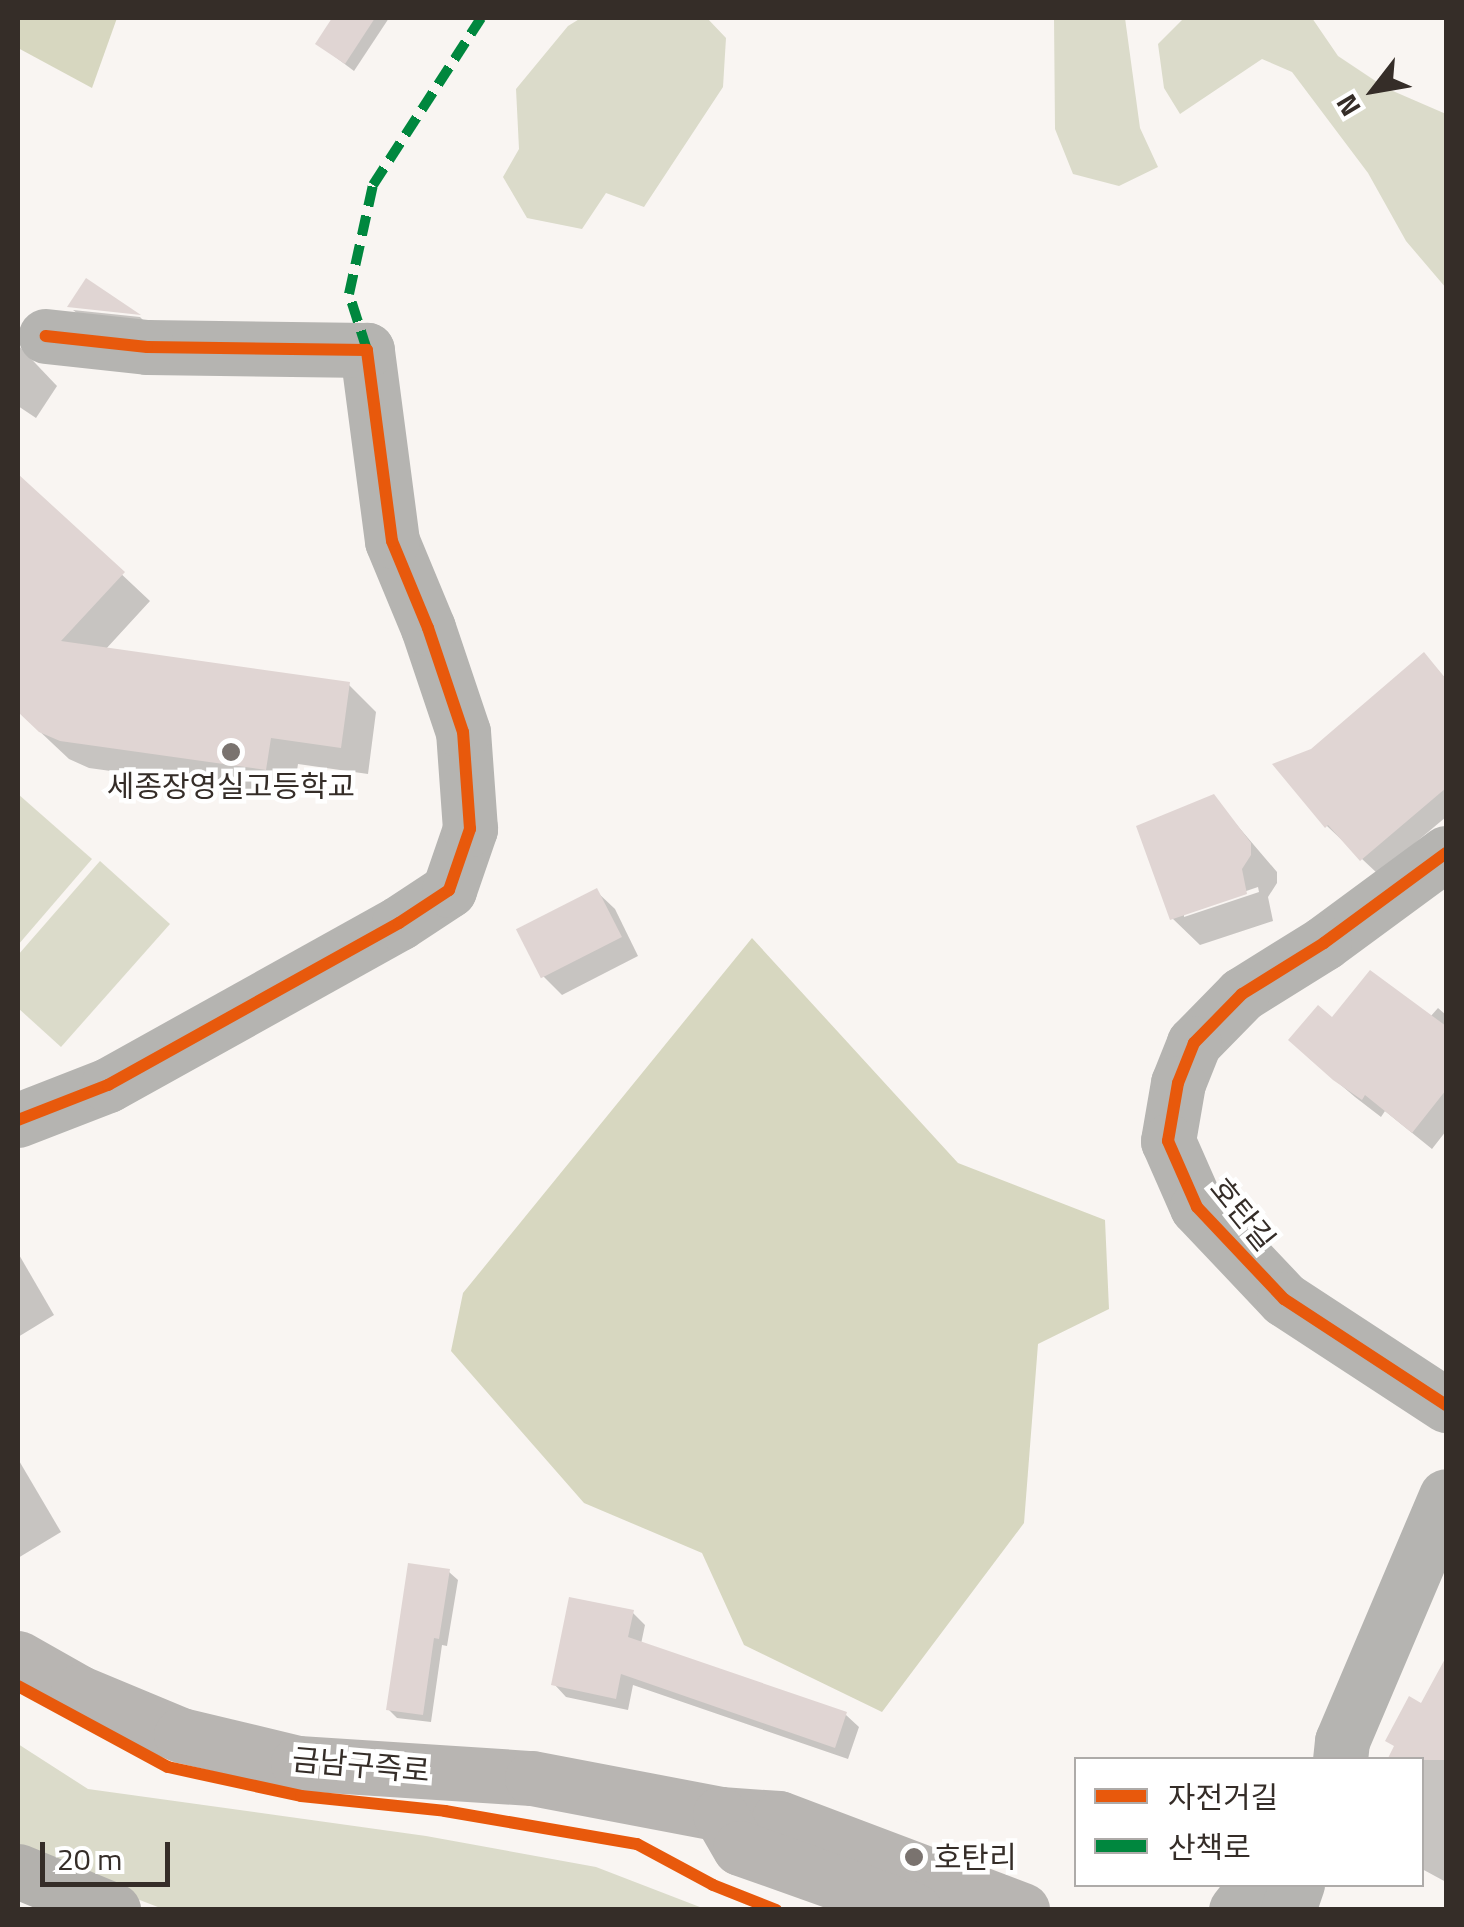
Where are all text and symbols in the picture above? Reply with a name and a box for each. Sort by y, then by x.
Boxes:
north arrow [1324,40,1424,140]
text: N [1324,86,1371,125]
marker: 세종장영실고등학교 [220,741,242,763]
place label: 세종장영실고등학교 [107,768,355,804]
street label: 호탄길 [1203,1170,1283,1258]
street label: 금남구즉로 [291,1741,431,1789]
legend [1074,1757,1424,1887]
text: 자전거길 [1168,1774,1278,1820]
scale bar [45,1822,175,1884]
text: 산책로 [1168,1824,1251,1870]
text: 20 m [57,1836,122,1882]
place label: 호탄리 [934,1839,1017,1875]
marker: 호탄리 [903,1846,925,1868]

